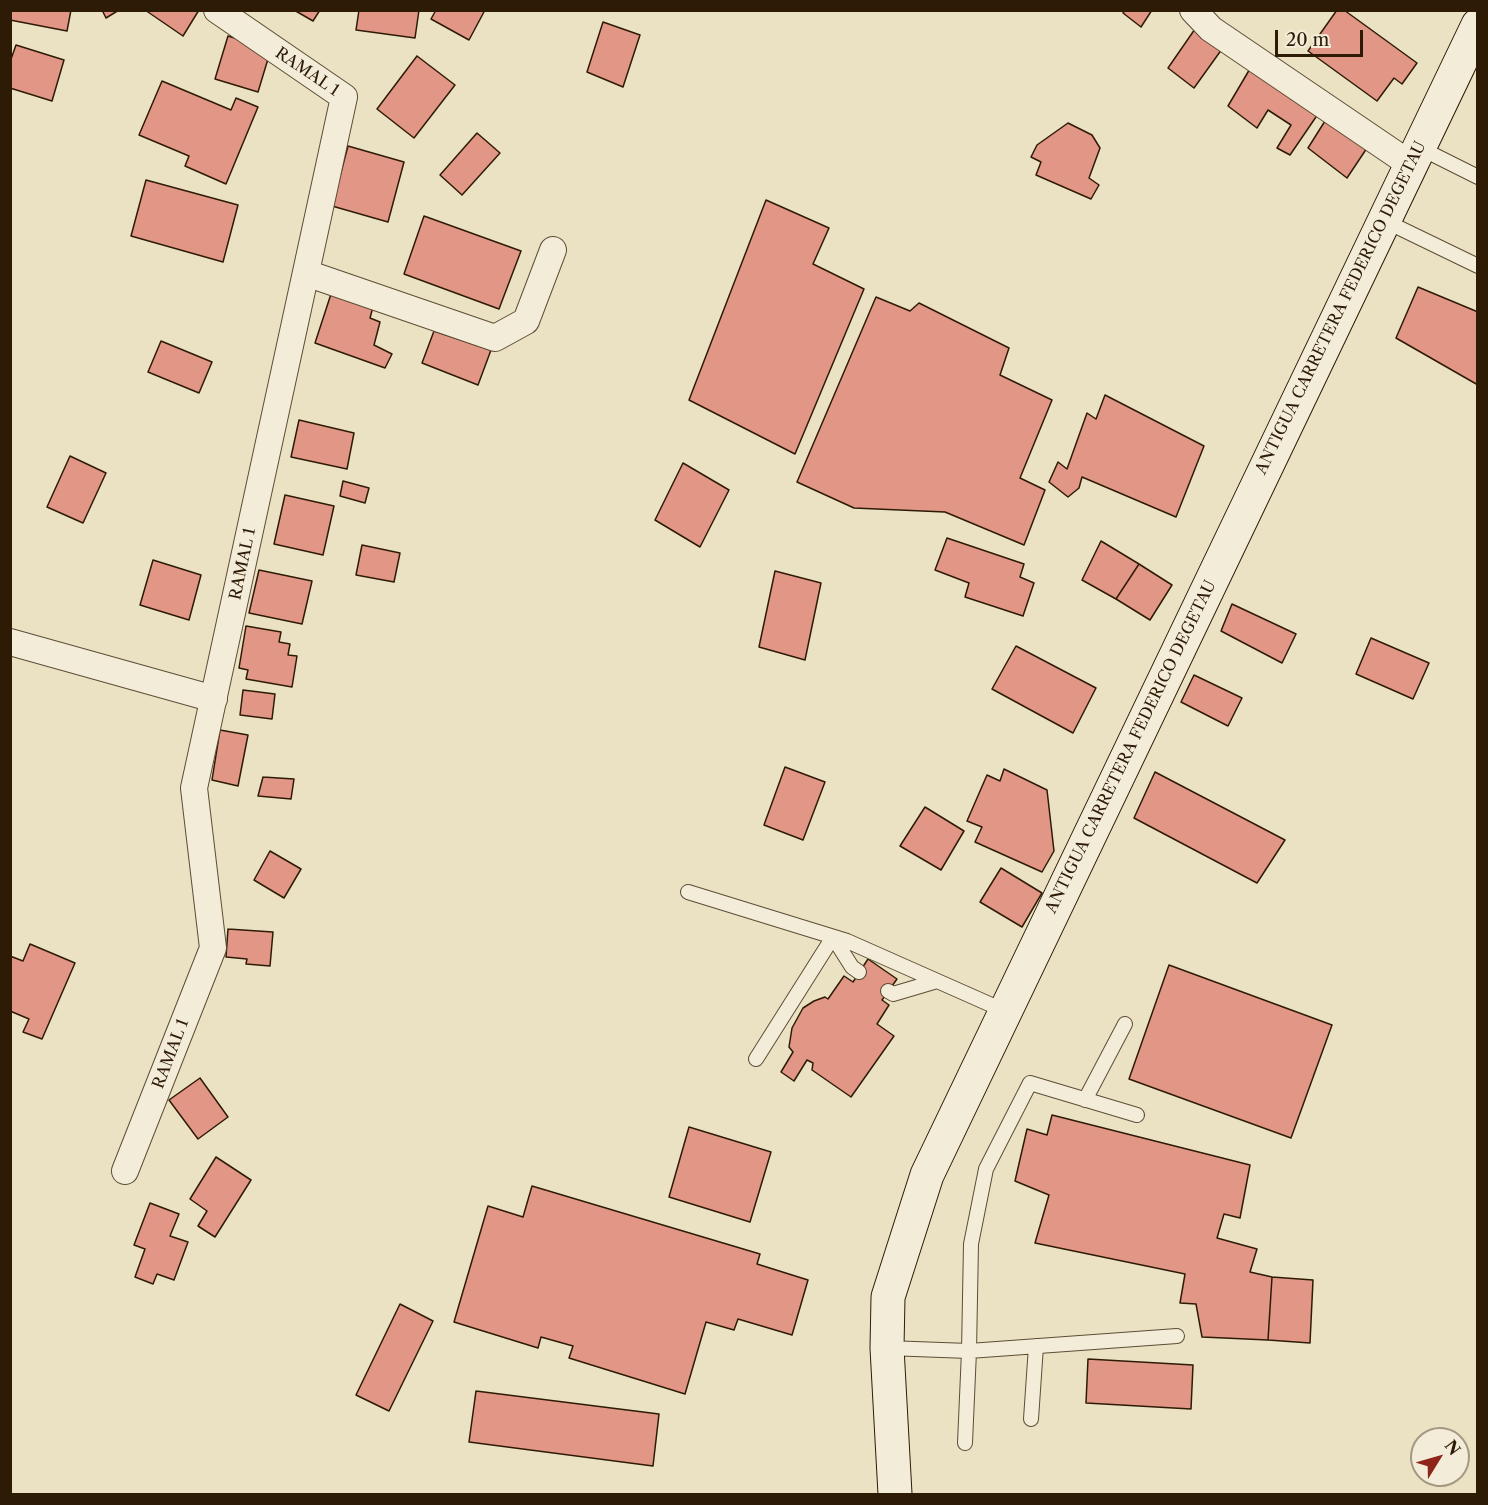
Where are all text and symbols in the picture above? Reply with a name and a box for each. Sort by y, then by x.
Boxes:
scale bar [1278,18,1366,56]
text: 20 m [1286,29,1329,51]
street label: RAMAL 1 [271,44,343,100]
street label: ANTIGUA CARRETERA FEDERICO DEGETAU [1252,138,1430,478]
street label: RAMAL 1 [226,526,260,602]
street label: ANTIGUA CARRETERA FEDERICO DEGETAU [1042,577,1220,917]
street label: RAMAL 1 [149,1016,193,1092]
north arrow [1410,1427,1470,1487]
text: N [1441,1436,1465,1459]

